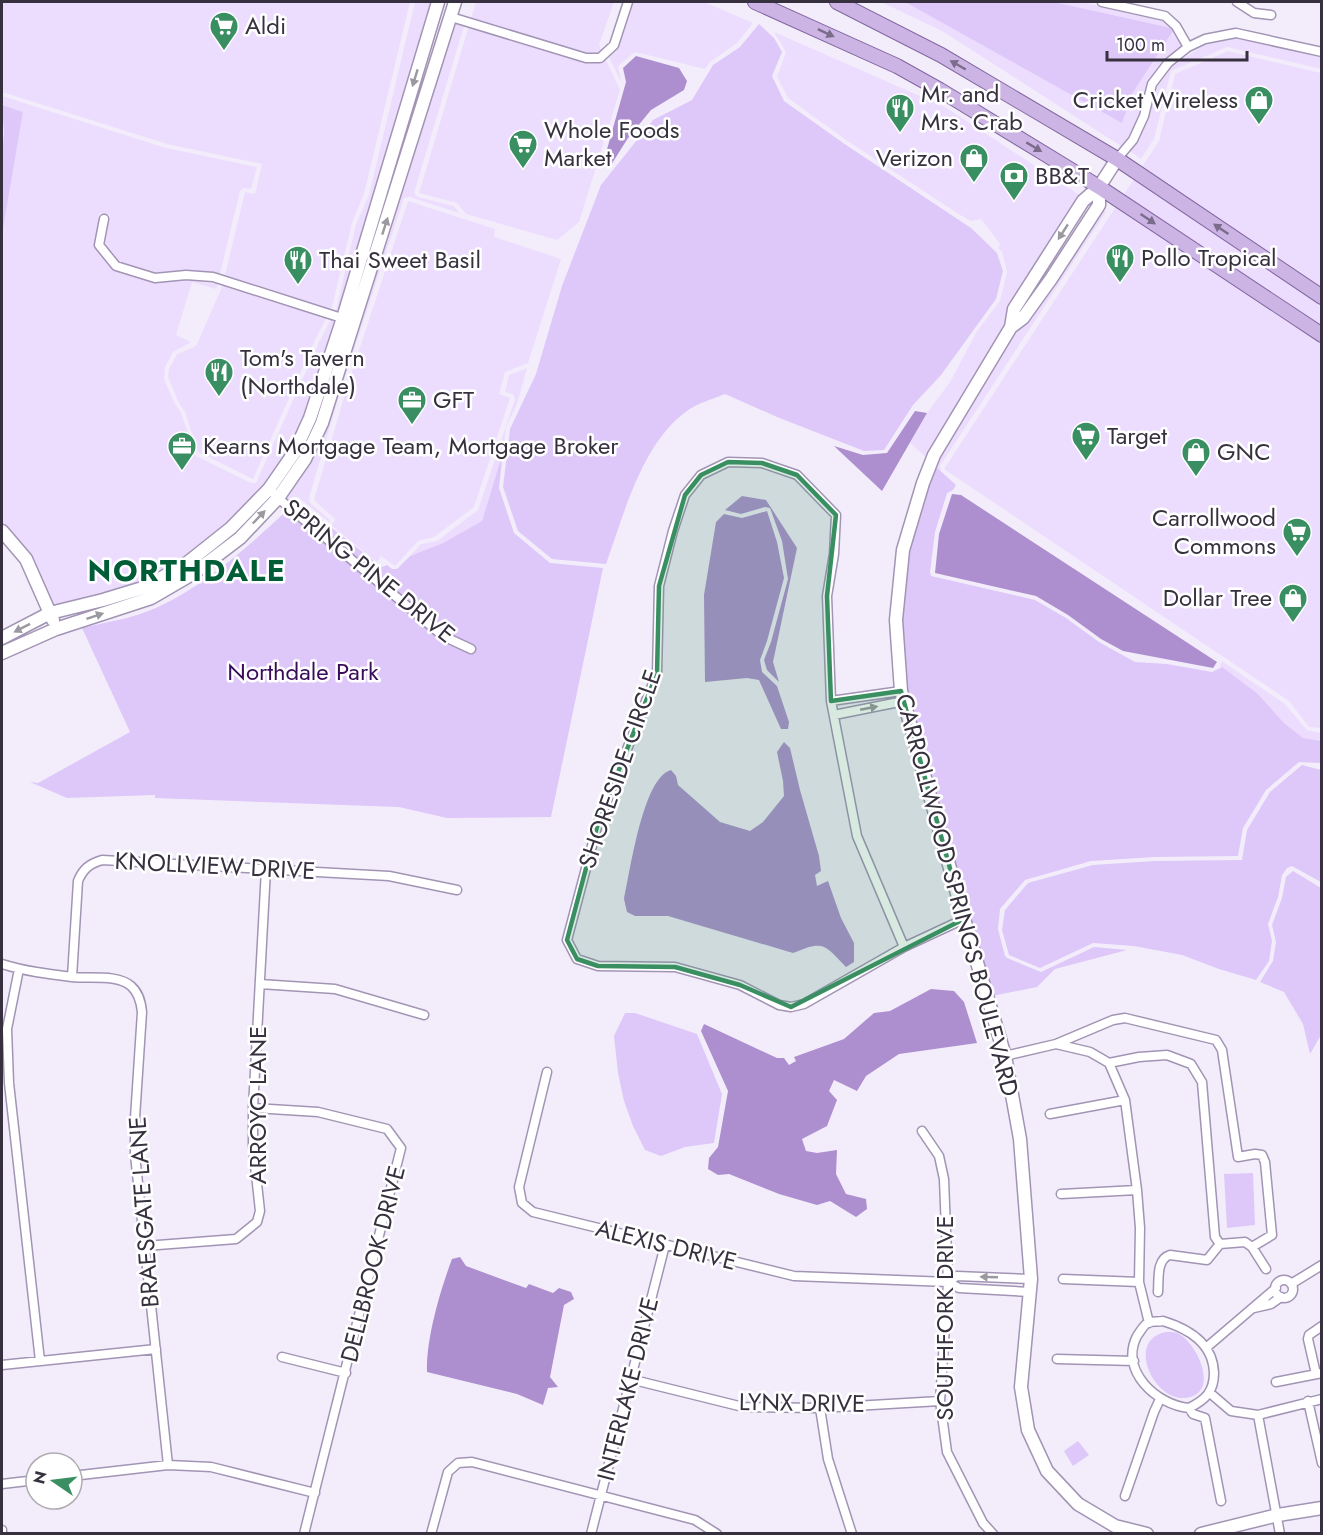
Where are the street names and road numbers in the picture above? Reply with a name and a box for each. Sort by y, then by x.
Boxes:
street label: SPRING PINE DRIVE [276,490,463,651]
street label: SHORESIDE CIRCLE [569,665,670,873]
street label: CARROLLWOOD SPRINGS BOULEVARD [887,690,1028,1100]
street label: KNOLLVIEW DRIVE [114,843,316,888]
street label: ARROYO LANE [240,1026,275,1184]
street label: BRAESGATE LANE [119,1115,168,1309]
street label: DELLBROOK DRIVE [331,1162,414,1366]
street label: ALEXIS DRIVE [592,1210,740,1279]
street label: SOUTHFORK DRIVE [927,1215,962,1421]
street label: INTERLAKE DRIVE [588,1293,667,1484]
street label: LYNX DRIVE [739,1384,865,1421]

